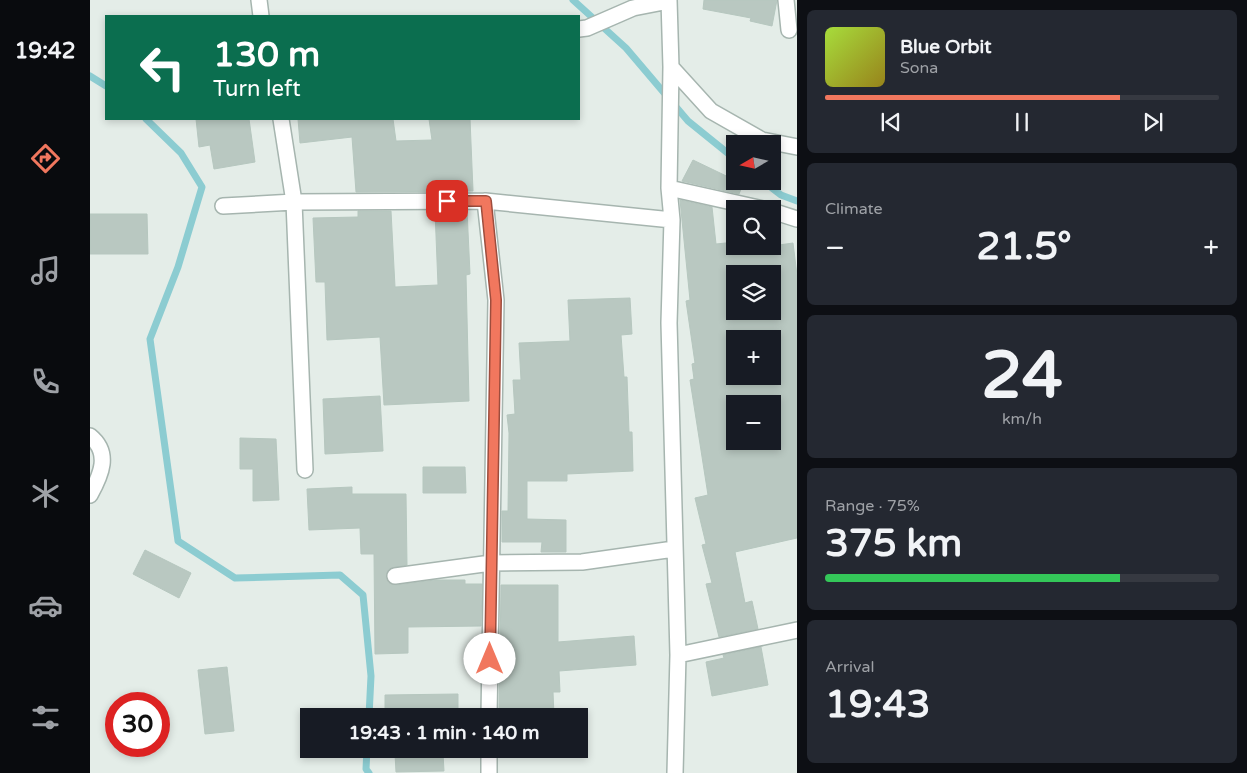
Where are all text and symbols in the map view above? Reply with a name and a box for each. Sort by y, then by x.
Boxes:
text: 130 m [213,34,320,76]
icon: left [130,35,195,100]
text: Blue Orbit [900,36,992,58]
text: 19:42 [15,38,75,64]
text: Sona [900,58,938,78]
text: Turn left [213,76,301,102]
icon: previous [877,108,905,136]
icon: pause [1008,108,1036,136]
icon: next [1139,108,1167,136]
north arrow [726,135,781,190]
map controls [726,135,781,450]
icon: directions [28,141,63,176]
pin [426,180,468,222]
icon: arrive [433,187,461,215]
text: Climate [825,199,883,219]
button: search [726,200,781,255]
text: 21.5° [977,224,1072,270]
text: − [825,231,845,265]
text: + [1203,231,1219,265]
icon: music [28,253,63,288]
button: layers [726,265,781,320]
button: + [726,330,781,385]
text: 24 [981,337,1063,416]
icon: phone [28,364,63,399]
button: − [726,395,781,450]
text: km/h [1002,409,1042,429]
icon: climate [28,476,63,511]
text: Range · 75% [825,496,920,516]
text: 375 km [825,521,962,567]
icon: car [28,588,63,623]
position arrow [463,632,515,684]
text: Arrival [825,657,874,677]
text: 19:43 [825,682,930,728]
speed limit sign: 30 [105,692,170,757]
icon: filters [28,700,63,735]
text: 19:43 · 1 min · 140 m [348,722,540,744]

